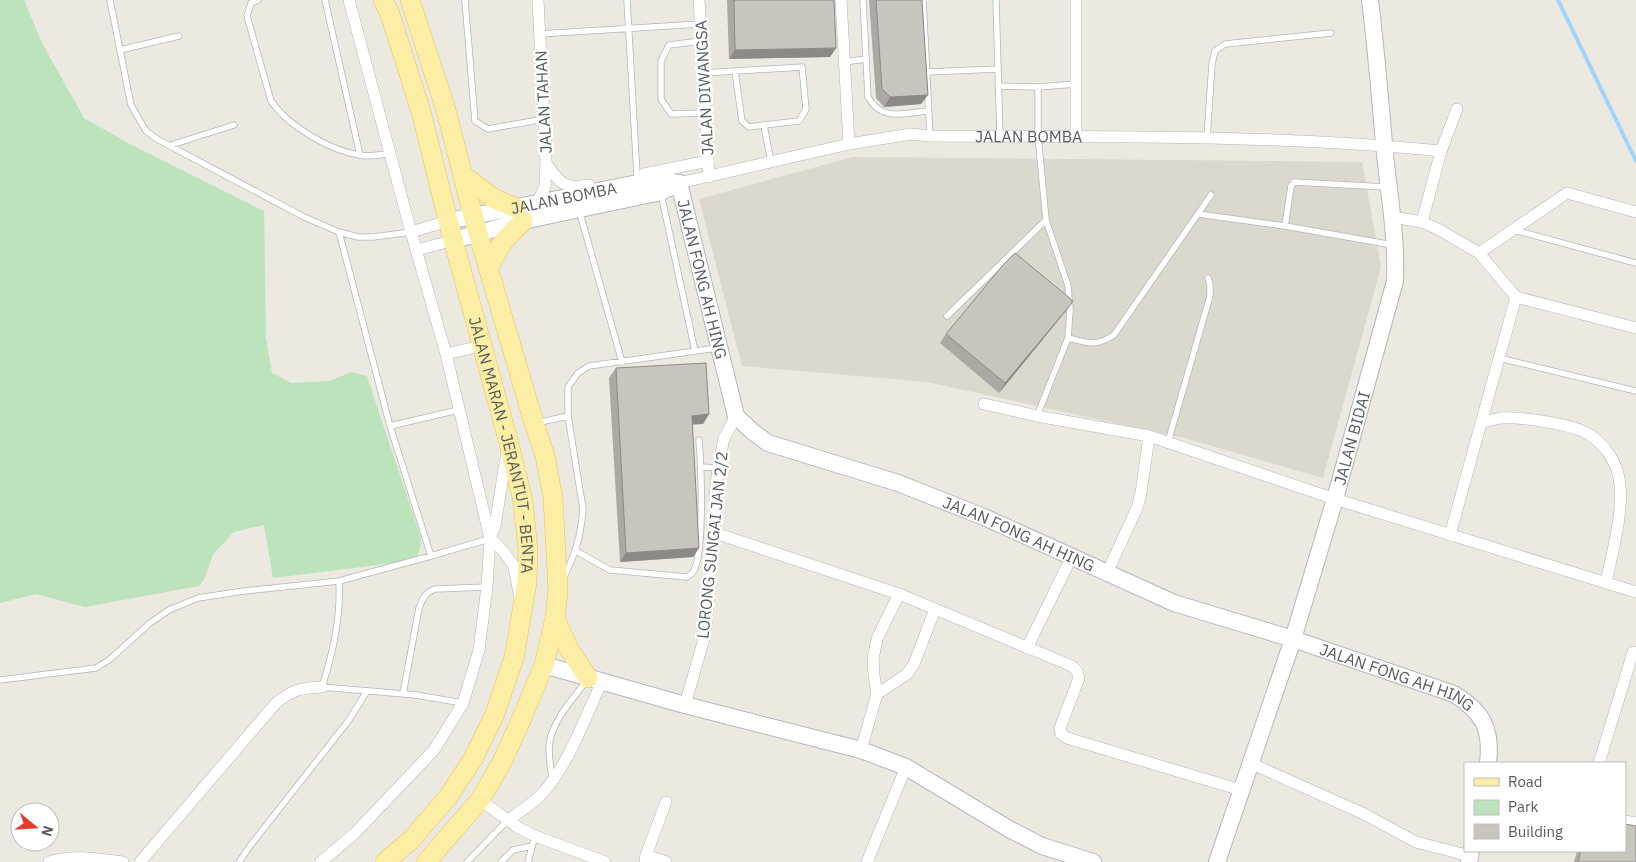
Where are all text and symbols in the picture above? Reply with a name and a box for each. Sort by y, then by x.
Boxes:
street label: JALAN DIWANGSA [690,20,718,156]
street label: JALAN TAHAN [530,50,556,154]
street label: JALAN BOMBA [975,126,1082,146]
street label: JALAN BOMBA [509,178,618,218]
street label: JALAN FONG AH HING [673,197,732,361]
street label: JALAN MARAN - JERANTUT - BENTA [465,315,538,574]
street label: JALAN BIDAI [1329,389,1374,487]
street label: LORONG SUNGAI JAN 2/2 [692,450,732,640]
street label: JALAN FONG AH HING [940,492,1098,576]
street label: JALAN FONG AH HING [1317,639,1479,715]
legend [1464,762,1626,852]
text: Road [1508,772,1543,791]
text: Park [1508,797,1538,816]
north arrow [10,802,60,852]
text: Building [1508,822,1563,841]
text: N [37,823,57,839]

